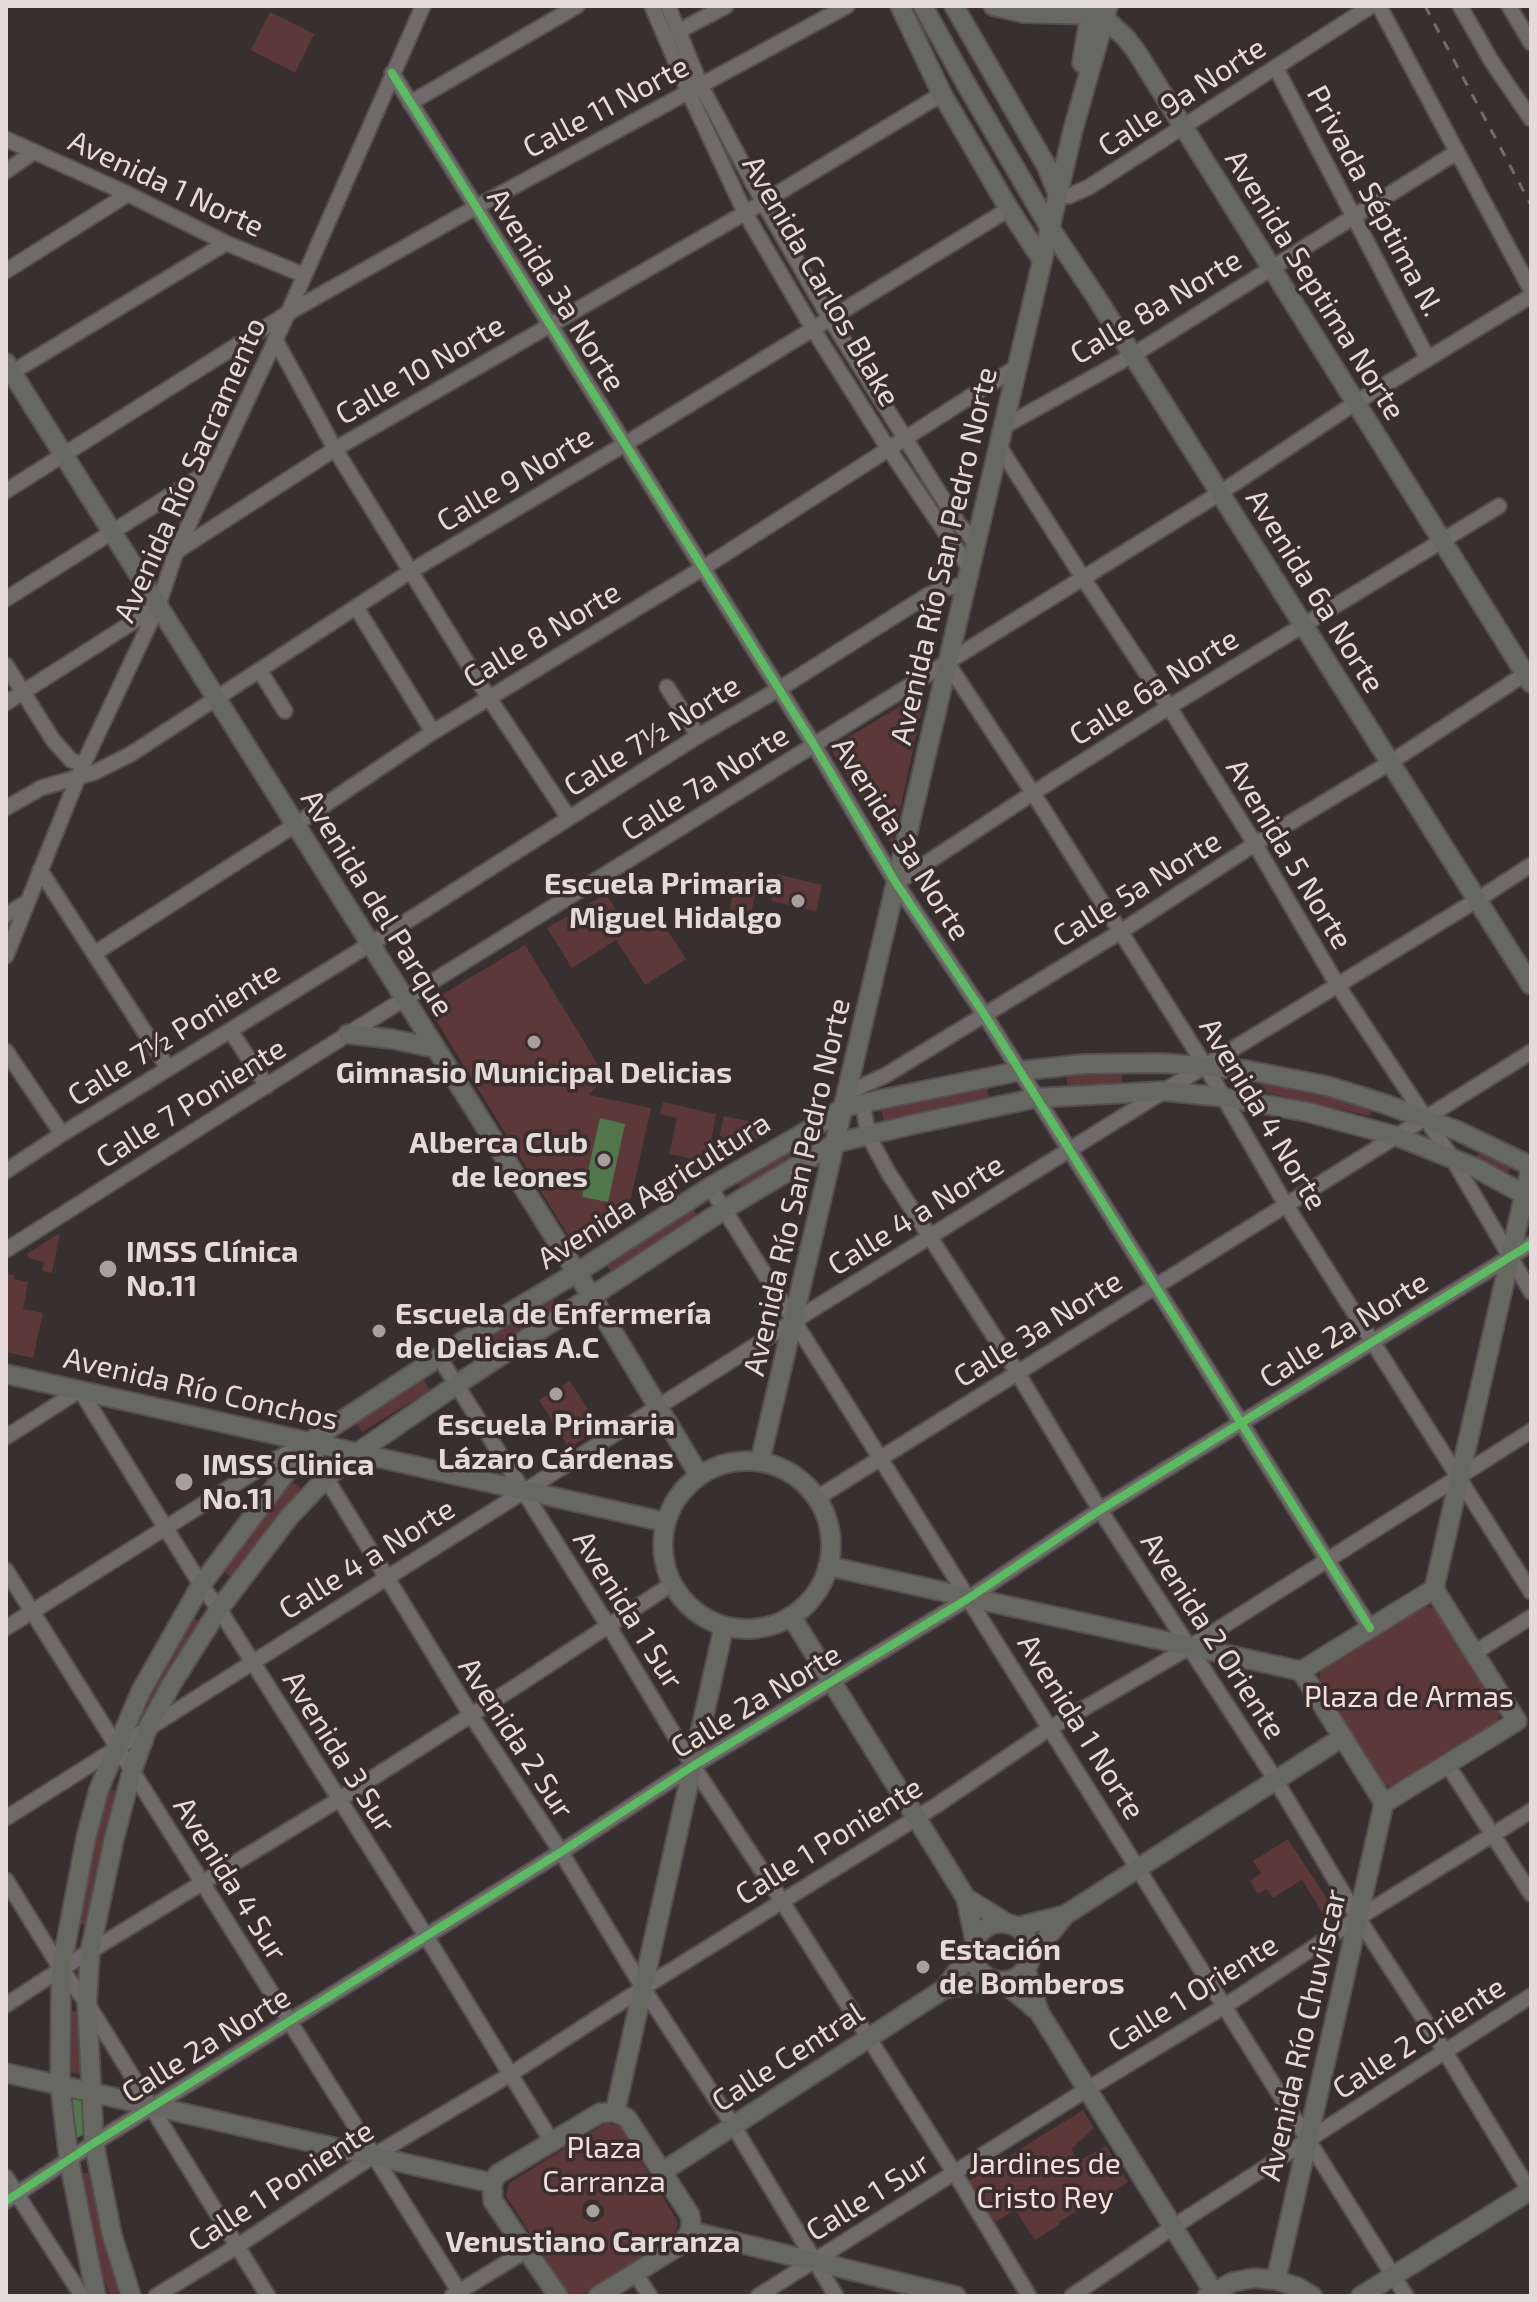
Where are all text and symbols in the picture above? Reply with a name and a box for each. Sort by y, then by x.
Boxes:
street label: Calle 9a Norte [1092,30,1272,164]
street label: Calle 11 Norte [517,48,695,166]
street label: Privada Séptima N. [1299,79,1451,323]
street label: Avenida 1 Norte [63,123,269,245]
street label: Avenida Septima Norte [1217,143,1413,427]
street label: Avenida Carlos Blake [735,149,907,413]
street label: Avenida 3a Norte [479,182,633,398]
street label: Calle 8a Norte [1064,242,1248,372]
street label: Calle 10 Norte [329,307,511,433]
street label: Avenida Río Sacramento [107,312,273,628]
street label: Avenida Río San Pedro Norte [883,364,1005,748]
street label: Calle 9 Norte [430,418,600,540]
street label: Avenida 6a Norte [1238,483,1392,699]
street label: Calle 8 Norte [457,574,627,696]
street label: Calle 6a Norte [1063,621,1245,753]
street label: Calle 7½ Norte [557,668,747,804]
street label: Calle 7a Norte [615,717,795,849]
street label: Avenida 3a Norte [824,731,978,947]
street label: Avenida 5 Norte [1218,752,1360,956]
street label: Avenida del Parque [293,783,461,1023]
street label: Calle 5a Norte [1046,823,1228,955]
place label: Escuela Primaria Miguel Hidalgo [544,866,782,936]
marker: Escuela Primaria Miguel Hidalgo [789,892,807,910]
street label: Calle 7½ Poniente [61,954,287,1114]
street label: Avenida Río San Pedro Norte [736,995,858,1379]
street label: Avenida 4 Norte [1191,1011,1335,1217]
street label: Calle 7 Poniente [90,1030,292,1176]
marker: Gimnasio Municipal Delicias [525,1033,543,1051]
place label: Gimnasio Municipal Delicias [336,1055,732,1091]
street label: Avenida Agricultura [531,1105,777,1277]
place label: Alberca Club de leones [409,1125,588,1196]
street label: Calle 4 a Norte [822,1147,1010,1283]
marker: Alberca Club de leones [595,1151,613,1169]
place label: IMSS Clínica No.11 [126,1234,298,1304]
marker: IMSS Clínica No.11 [97,1258,119,1280]
street label: Calle 3a Norte [947,1263,1129,1395]
street label: Calle 2a Norte [1253,1264,1435,1396]
place label: Escuela de Enfermería de Delicias A.C [395,1296,712,1366]
marker: Escuela de Enfermería de Delicias A.C [370,1322,388,1340]
street label: Avenida Río Conchos [60,1340,342,1438]
marker: Escuela Primaria Lázaro Cárdenas [547,1385,565,1403]
place label: Escuela Primaria Lázaro Cárdenas [437,1407,675,1478]
place label: IMSS Clinica No.11 [202,1447,374,1518]
marker: IMSS Clinica No.11 [173,1471,195,1493]
street label: Calle 4 a Norte [273,1491,461,1627]
street label: Avenida 1 Sur [565,1524,691,1696]
street label: Avenida 2 Oriente [1133,1526,1293,1746]
street label: Avenida 1 Norte [1010,1628,1152,1826]
street label: Calle 2a Norte [664,1636,848,1766]
street label: Avenida 2 Sur [451,1651,581,1825]
street label: Avenida 3 Sur [275,1664,403,1840]
park label: Plaza de Armas [1304,1679,1514,1715]
street label: Calle 1 Poniente [729,1769,929,1913]
street label: Avenida 4 Sur [165,1791,295,1967]
street label: Avenida Río Chuviscar [1252,1886,1354,2184]
street label: Calle 1 Oriente [1101,1926,1285,2060]
place label: Estación de Bomberos [939,1932,1125,2002]
marker: Estación de Bomberos [914,1958,932,1976]
street label: Calle 2 Oriente [1326,1969,1512,2107]
street label: Calle 2a Norte [115,1979,297,2111]
street label: Calle Central [705,1995,871,2119]
street label: Calle 1 Poniente [182,2113,380,2259]
park label: Plaza Carranza [542,2130,666,2200]
street label: Calle 1 Sur [800,2145,936,2249]
park label: Jardines de Cristo Rey [969,2146,1121,2216]
marker: Venustiano Carranza [584,2202,602,2220]
place label: Venustiano Carranza [446,2224,740,2260]

